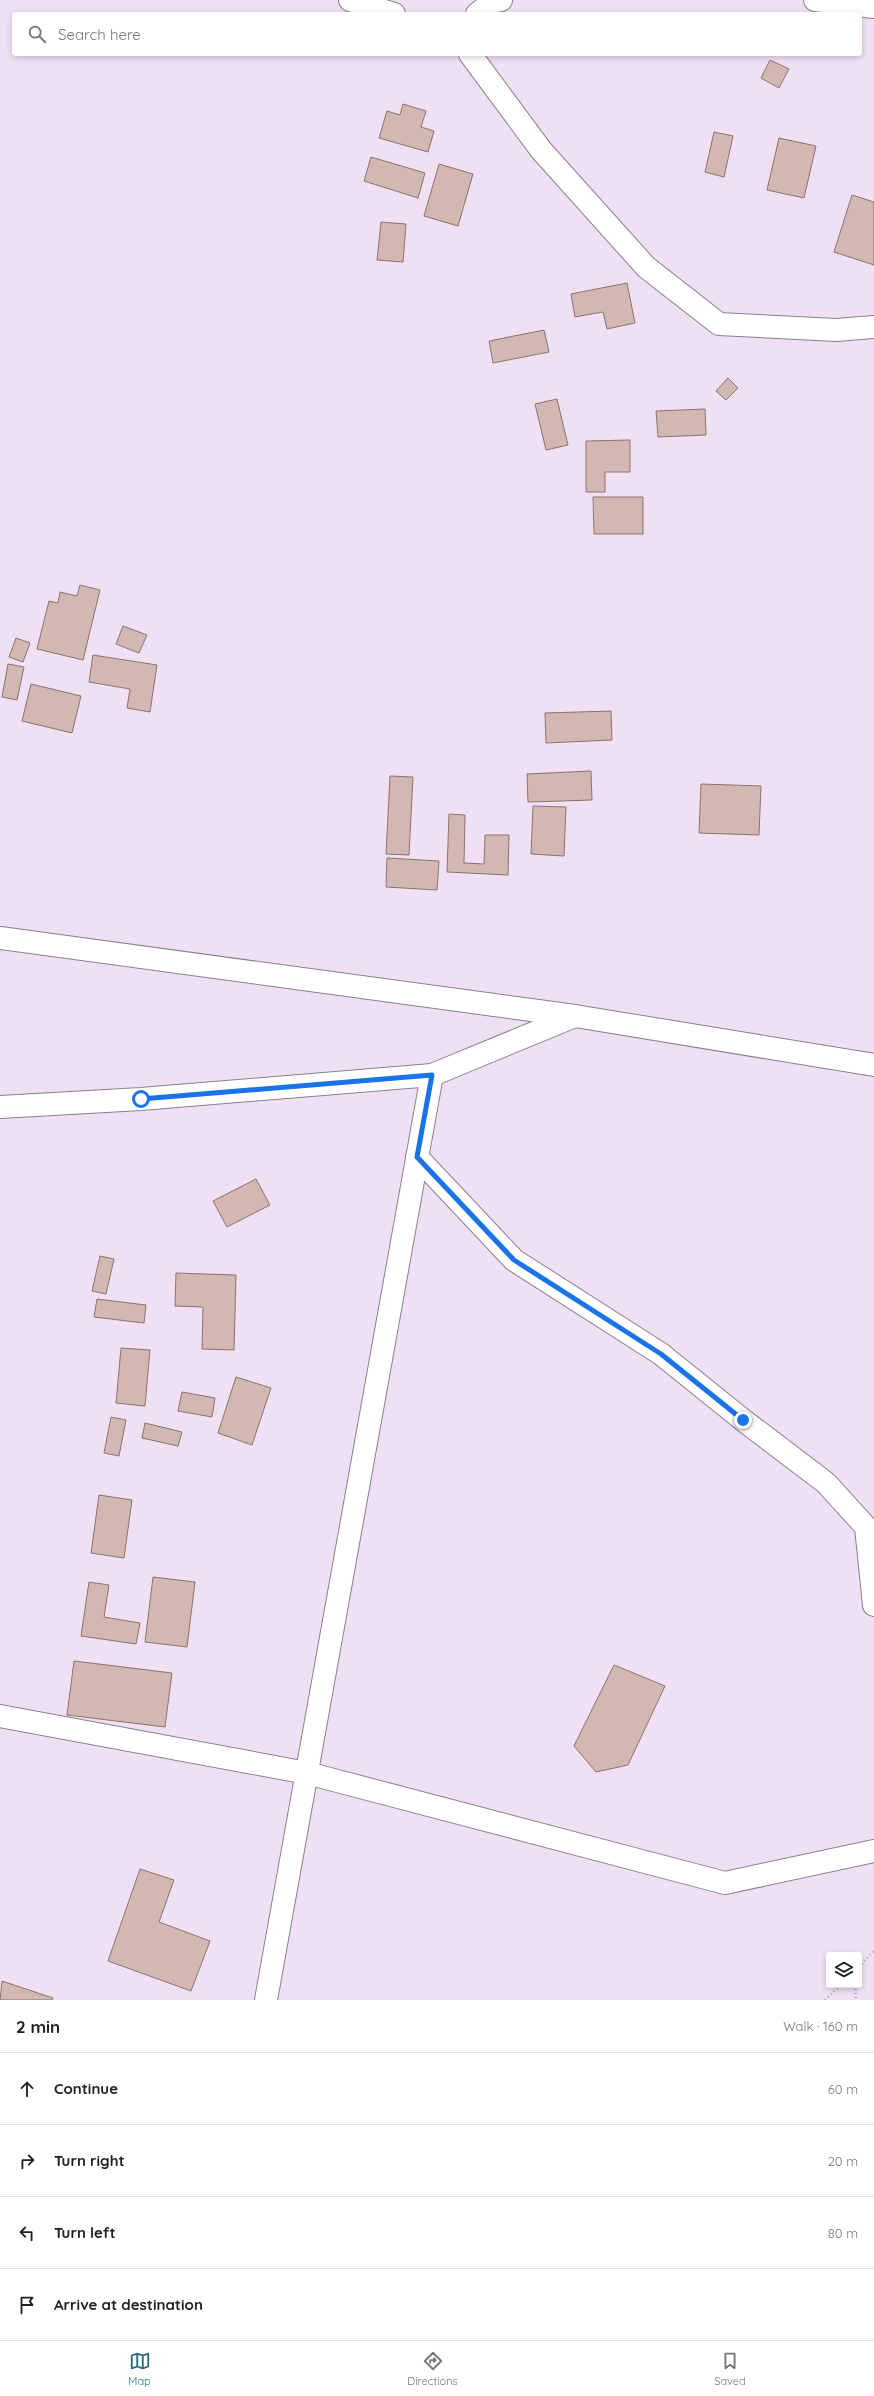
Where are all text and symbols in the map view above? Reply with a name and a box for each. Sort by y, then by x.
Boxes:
search box [12,12,862,56]
icon: search [26,23,48,45]
text: Search here [58,25,141,44]
route start [132,1090,150,1108]
route end [734,1411,752,1429]
map controls [826,1952,862,1988]
button: layers [826,1952,862,1988]
text: 2 min [16,2016,60,2037]
text: Walk · 160 m [783,2018,858,2034]
icon: ahead [16,2078,38,2100]
text: Continue [54,2079,118,2098]
text: 60 m [828,2081,858,2097]
icon: right [16,2150,38,2172]
text: Turn right [54,2151,125,2170]
text: 20 m [828,2153,858,2169]
icon: left [16,2222,38,2244]
text: Turn left [54,2223,116,2242]
text: 80 m [828,2225,858,2241]
icon: arrive [16,2294,38,2316]
text: Arrive at destination [54,2295,203,2314]
tab: Map [128,2350,151,2388]
tab: Directions [407,2350,458,2388]
tab: Saved [714,2350,746,2388]

